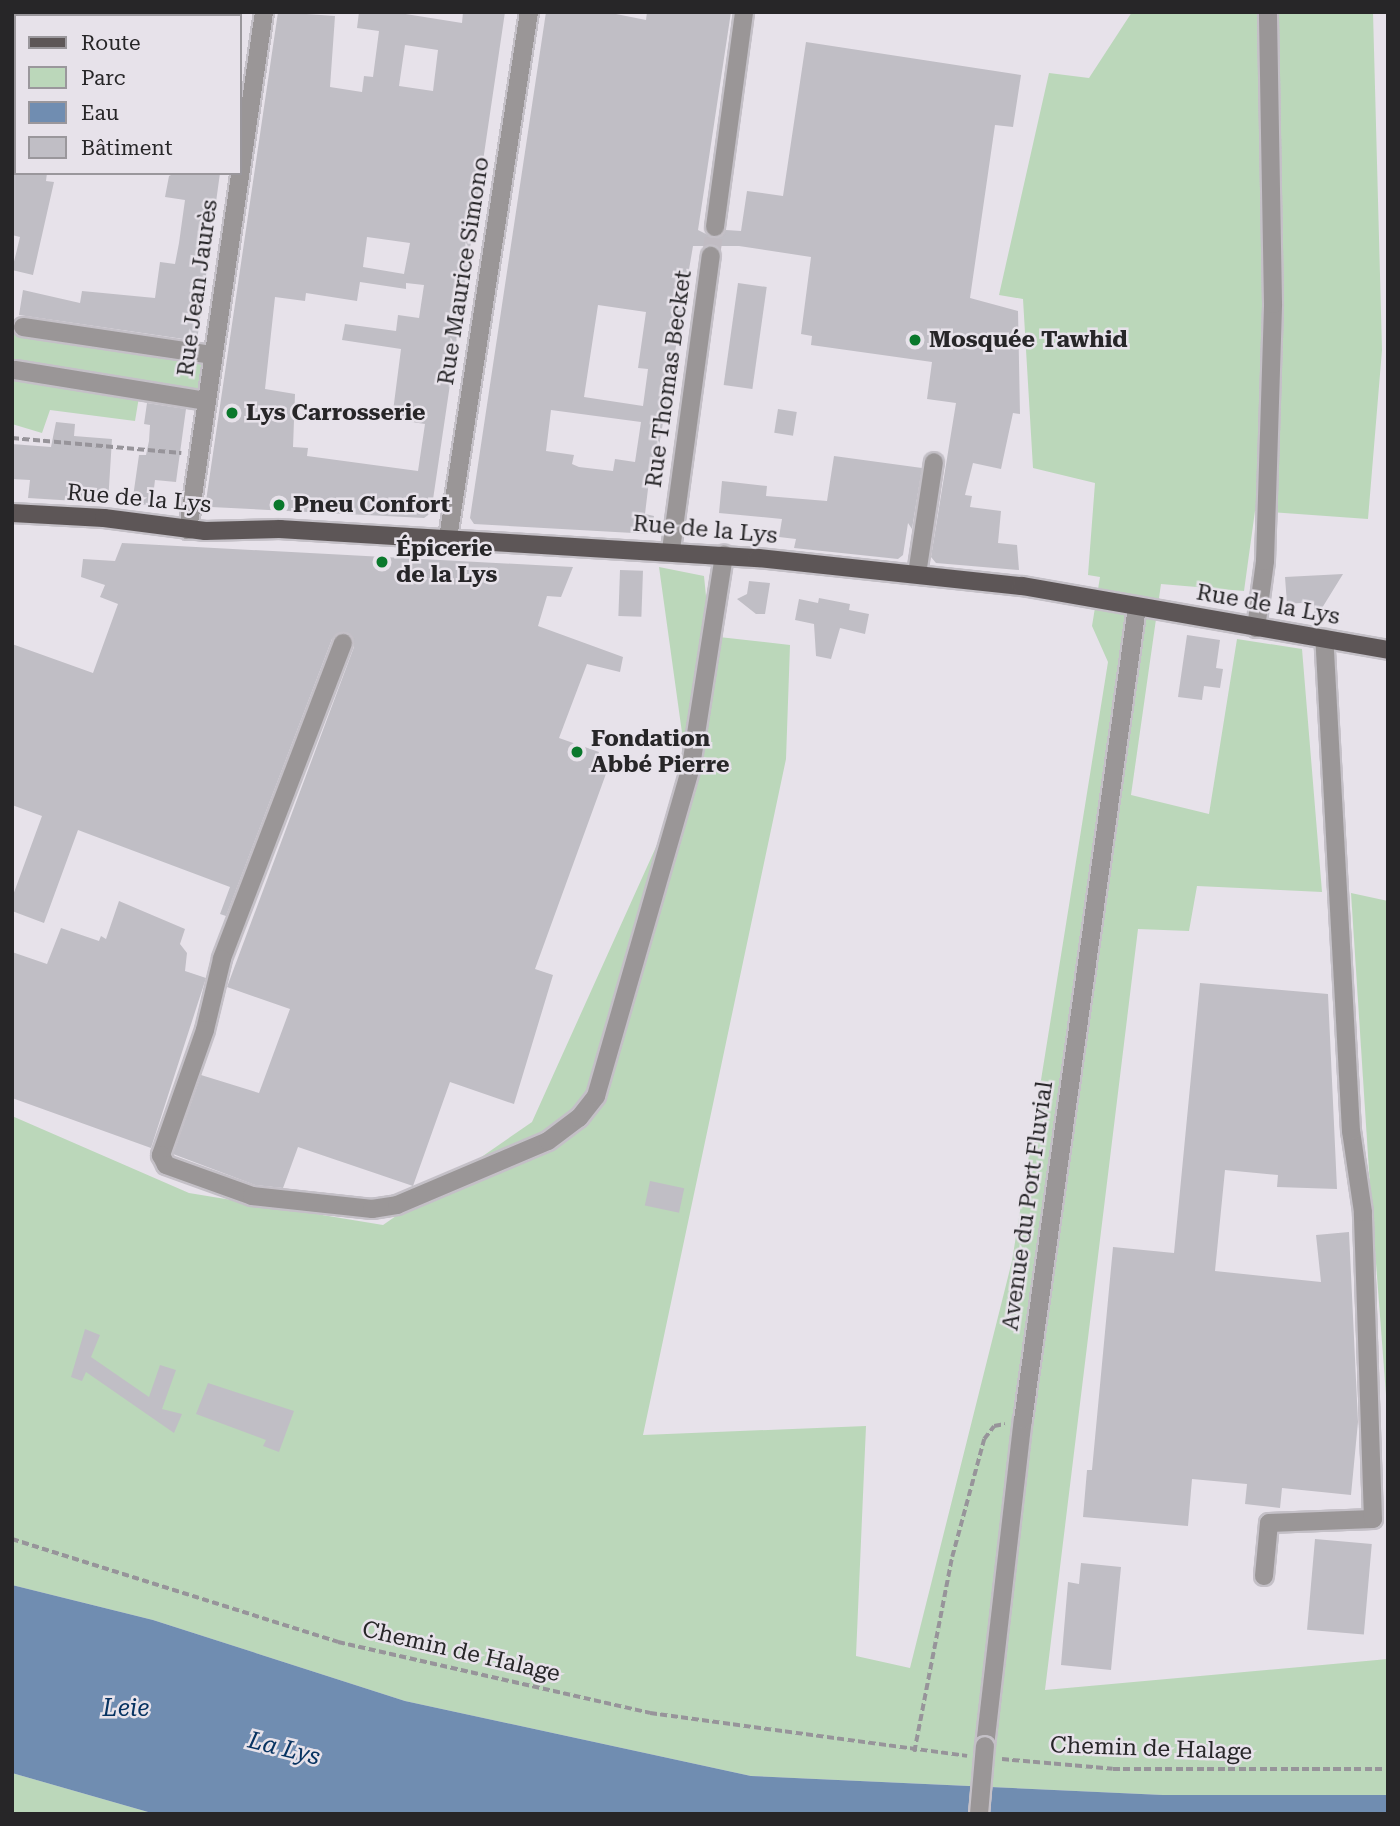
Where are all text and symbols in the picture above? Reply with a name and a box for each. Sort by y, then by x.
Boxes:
legend [14,14,242,175]
text: Route [81,31,140,55]
text: Parc [81,66,125,90]
text: Eau [81,101,119,125]
text: Bâtiment [81,136,173,160]
street label: Rue Maurice Simono [432,155,496,387]
street label: Rue Jean Jaurès [172,198,224,378]
street label: Rue Thomas Becket [640,269,698,489]
place label: Mosquée Tawhid [929,326,1128,354]
marker: Mosquée Tawhid [907,332,923,348]
place label: Lys Carrosserie [246,399,426,427]
marker: Lys Carrosserie [224,405,240,421]
street label: Rue de la Lys [66,479,212,519]
place label: Pneu Confort [293,491,450,519]
marker: Pneu Confort [271,497,287,513]
street label: Rue de la Lys [632,510,778,550]
place label: Épicerie de la Lys [396,535,497,589]
marker: Épicerie de la Lys [374,554,390,570]
street label: Rue de la Lys [1194,579,1342,631]
place label: Fondation Abbé Pierre [591,725,730,779]
marker: Fondation Abbé Pierre [569,744,585,760]
street label: Avenue du Port Fluvial [997,1080,1059,1332]
street label: Chemin de Halage [359,1616,563,1688]
water label: Leie [103,1695,149,1723]
water label: La Lys [245,1726,323,1772]
street label: Chemin de Halage [1049,1732,1253,1766]

